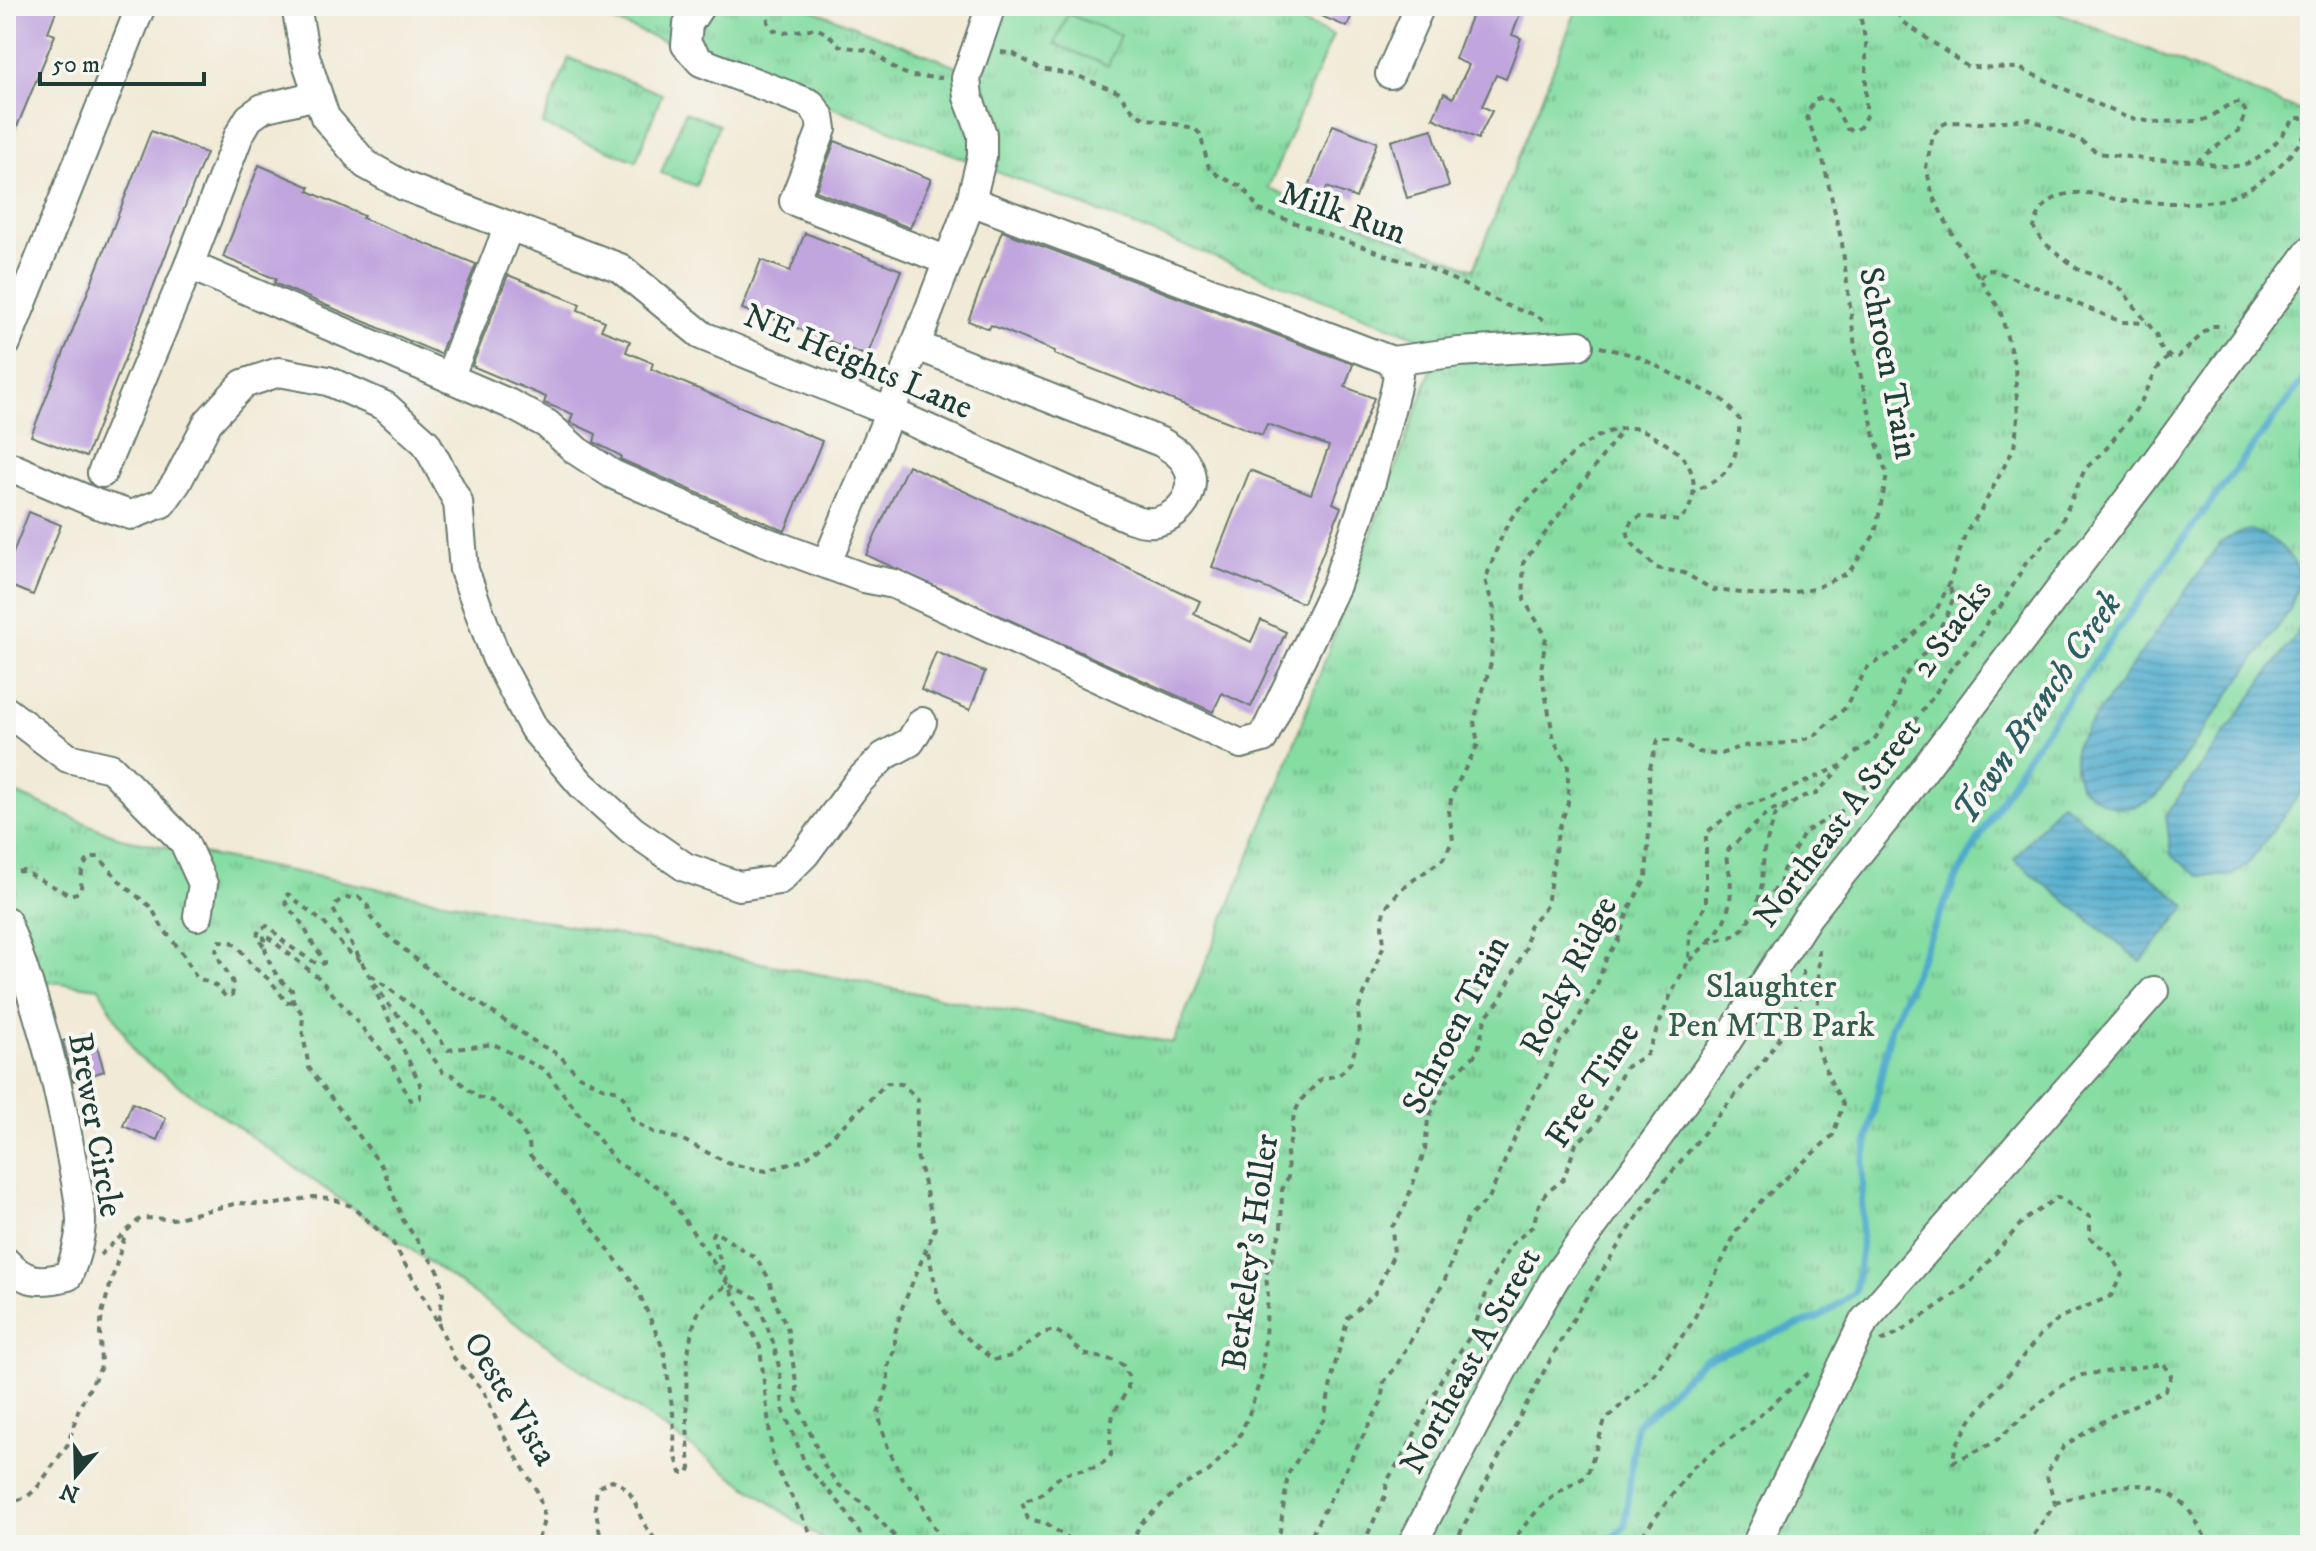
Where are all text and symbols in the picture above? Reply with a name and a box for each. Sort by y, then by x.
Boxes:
scale bar [40,36,204,86]
text: 50 m [52,50,100,80]
street label: Milk Run [1274,172,1412,254]
street label: Schroen Train [1849,264,1927,463]
street label: NE Heights Lane [737,295,979,429]
street label: 2 Stacks [1903,572,2001,686]
water label: Town Branch Creek [1944,583,2132,833]
street label: Northeast A Street [1745,710,1931,936]
street label: Rocky Ridge [1511,889,1627,1063]
street label: Schroen Train [1393,929,1519,1121]
park label: Slaughter Pen MTB Park [1667,966,1875,1047]
street label: Free Time [1537,1014,1649,1156]
street label: Brewer Circle [58,1030,132,1220]
street label: Berkeley's Holler [1214,1131,1288,1373]
street label: Northeast A Street [1391,1240,1551,1482]
street label: Oeste Vista [454,1325,567,1474]
north arrow [36,1435,116,1515]
text: N [57,1477,83,1508]

